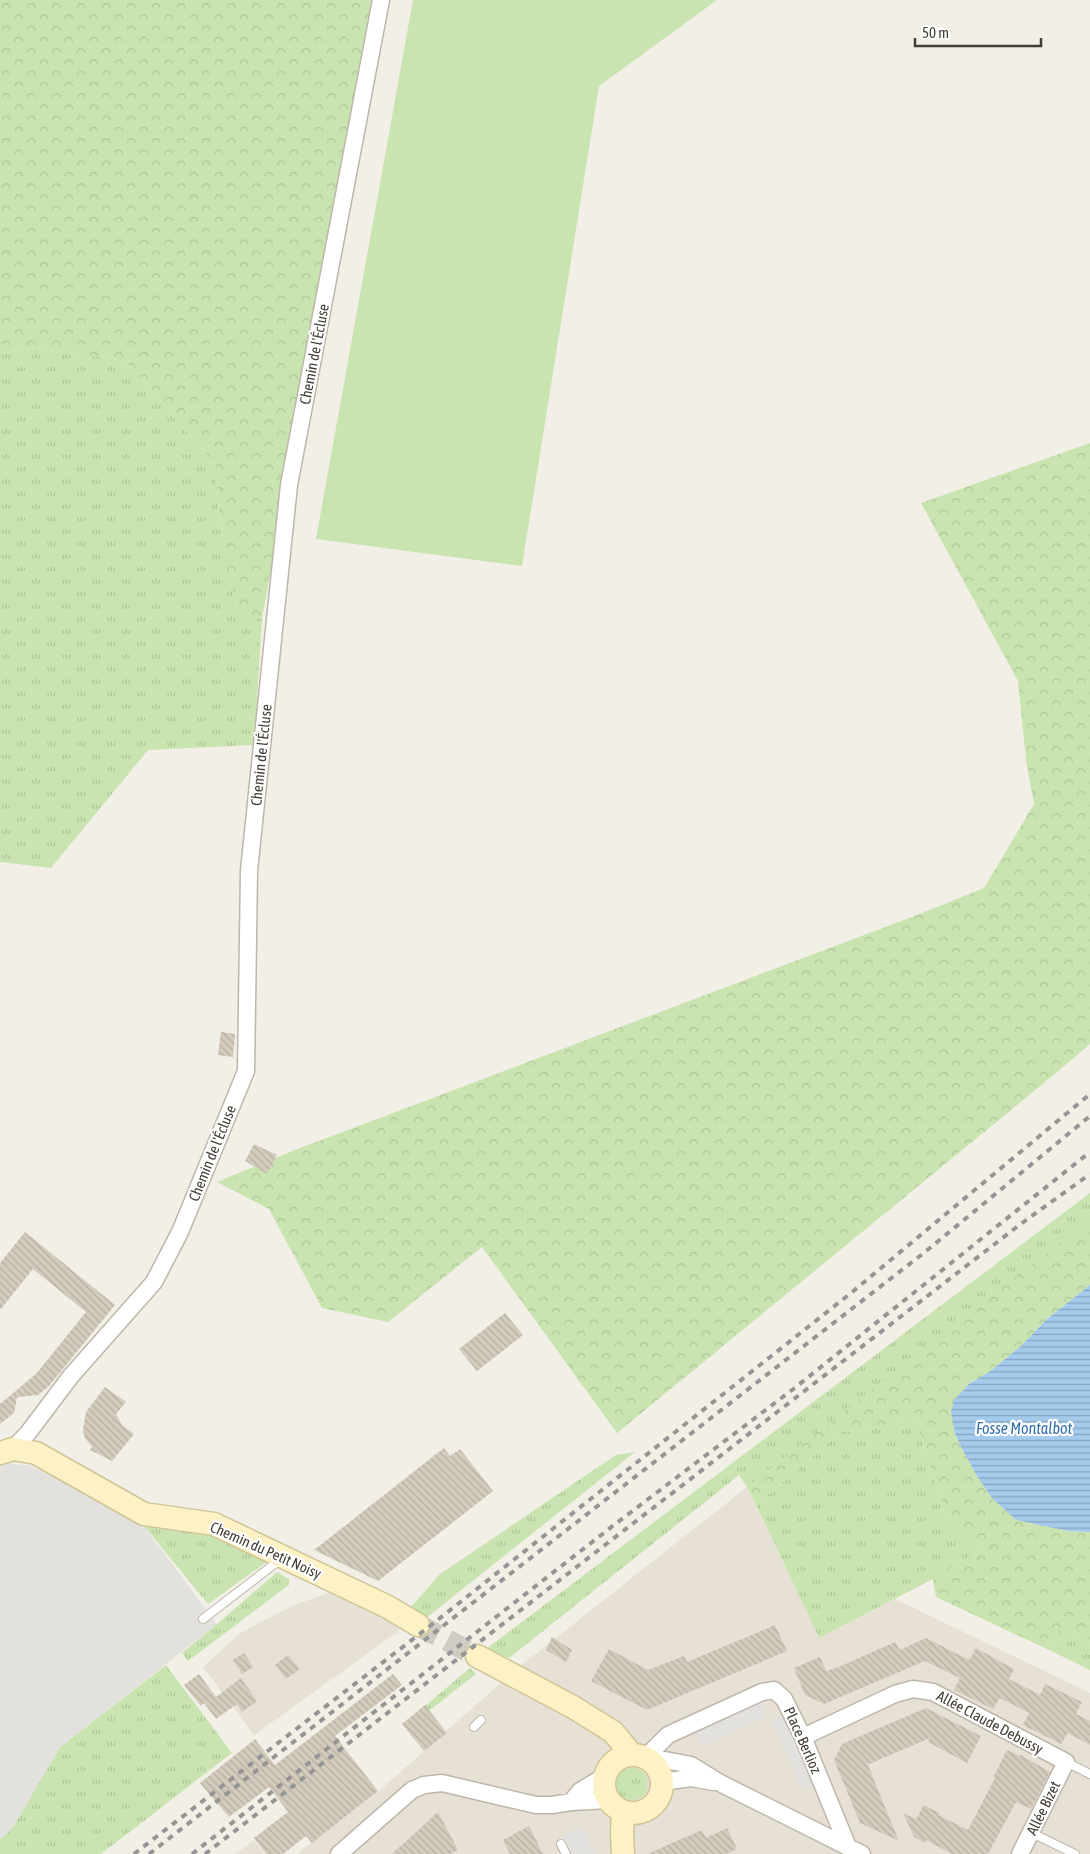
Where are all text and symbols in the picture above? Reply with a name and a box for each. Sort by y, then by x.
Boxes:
scale bar [915,15,1041,47]
text: 50 m [922,24,949,41]
street label: Chemin de l'Écluse [296,302,332,406]
street label: Chemin de l'Écluse [247,703,275,807]
street label: Chemin de l'Écluse [185,1102,239,1204]
water label: Fosse Montalbot [976,1419,1073,1437]
street label: Chemin du Petit Noisy [208,1518,324,1582]
street label: Allée Claude Debussy [934,1687,1046,1757]
street label: Place Berlioz [781,1704,825,1776]
street label: Allée Bizet [1023,1778,1063,1838]

